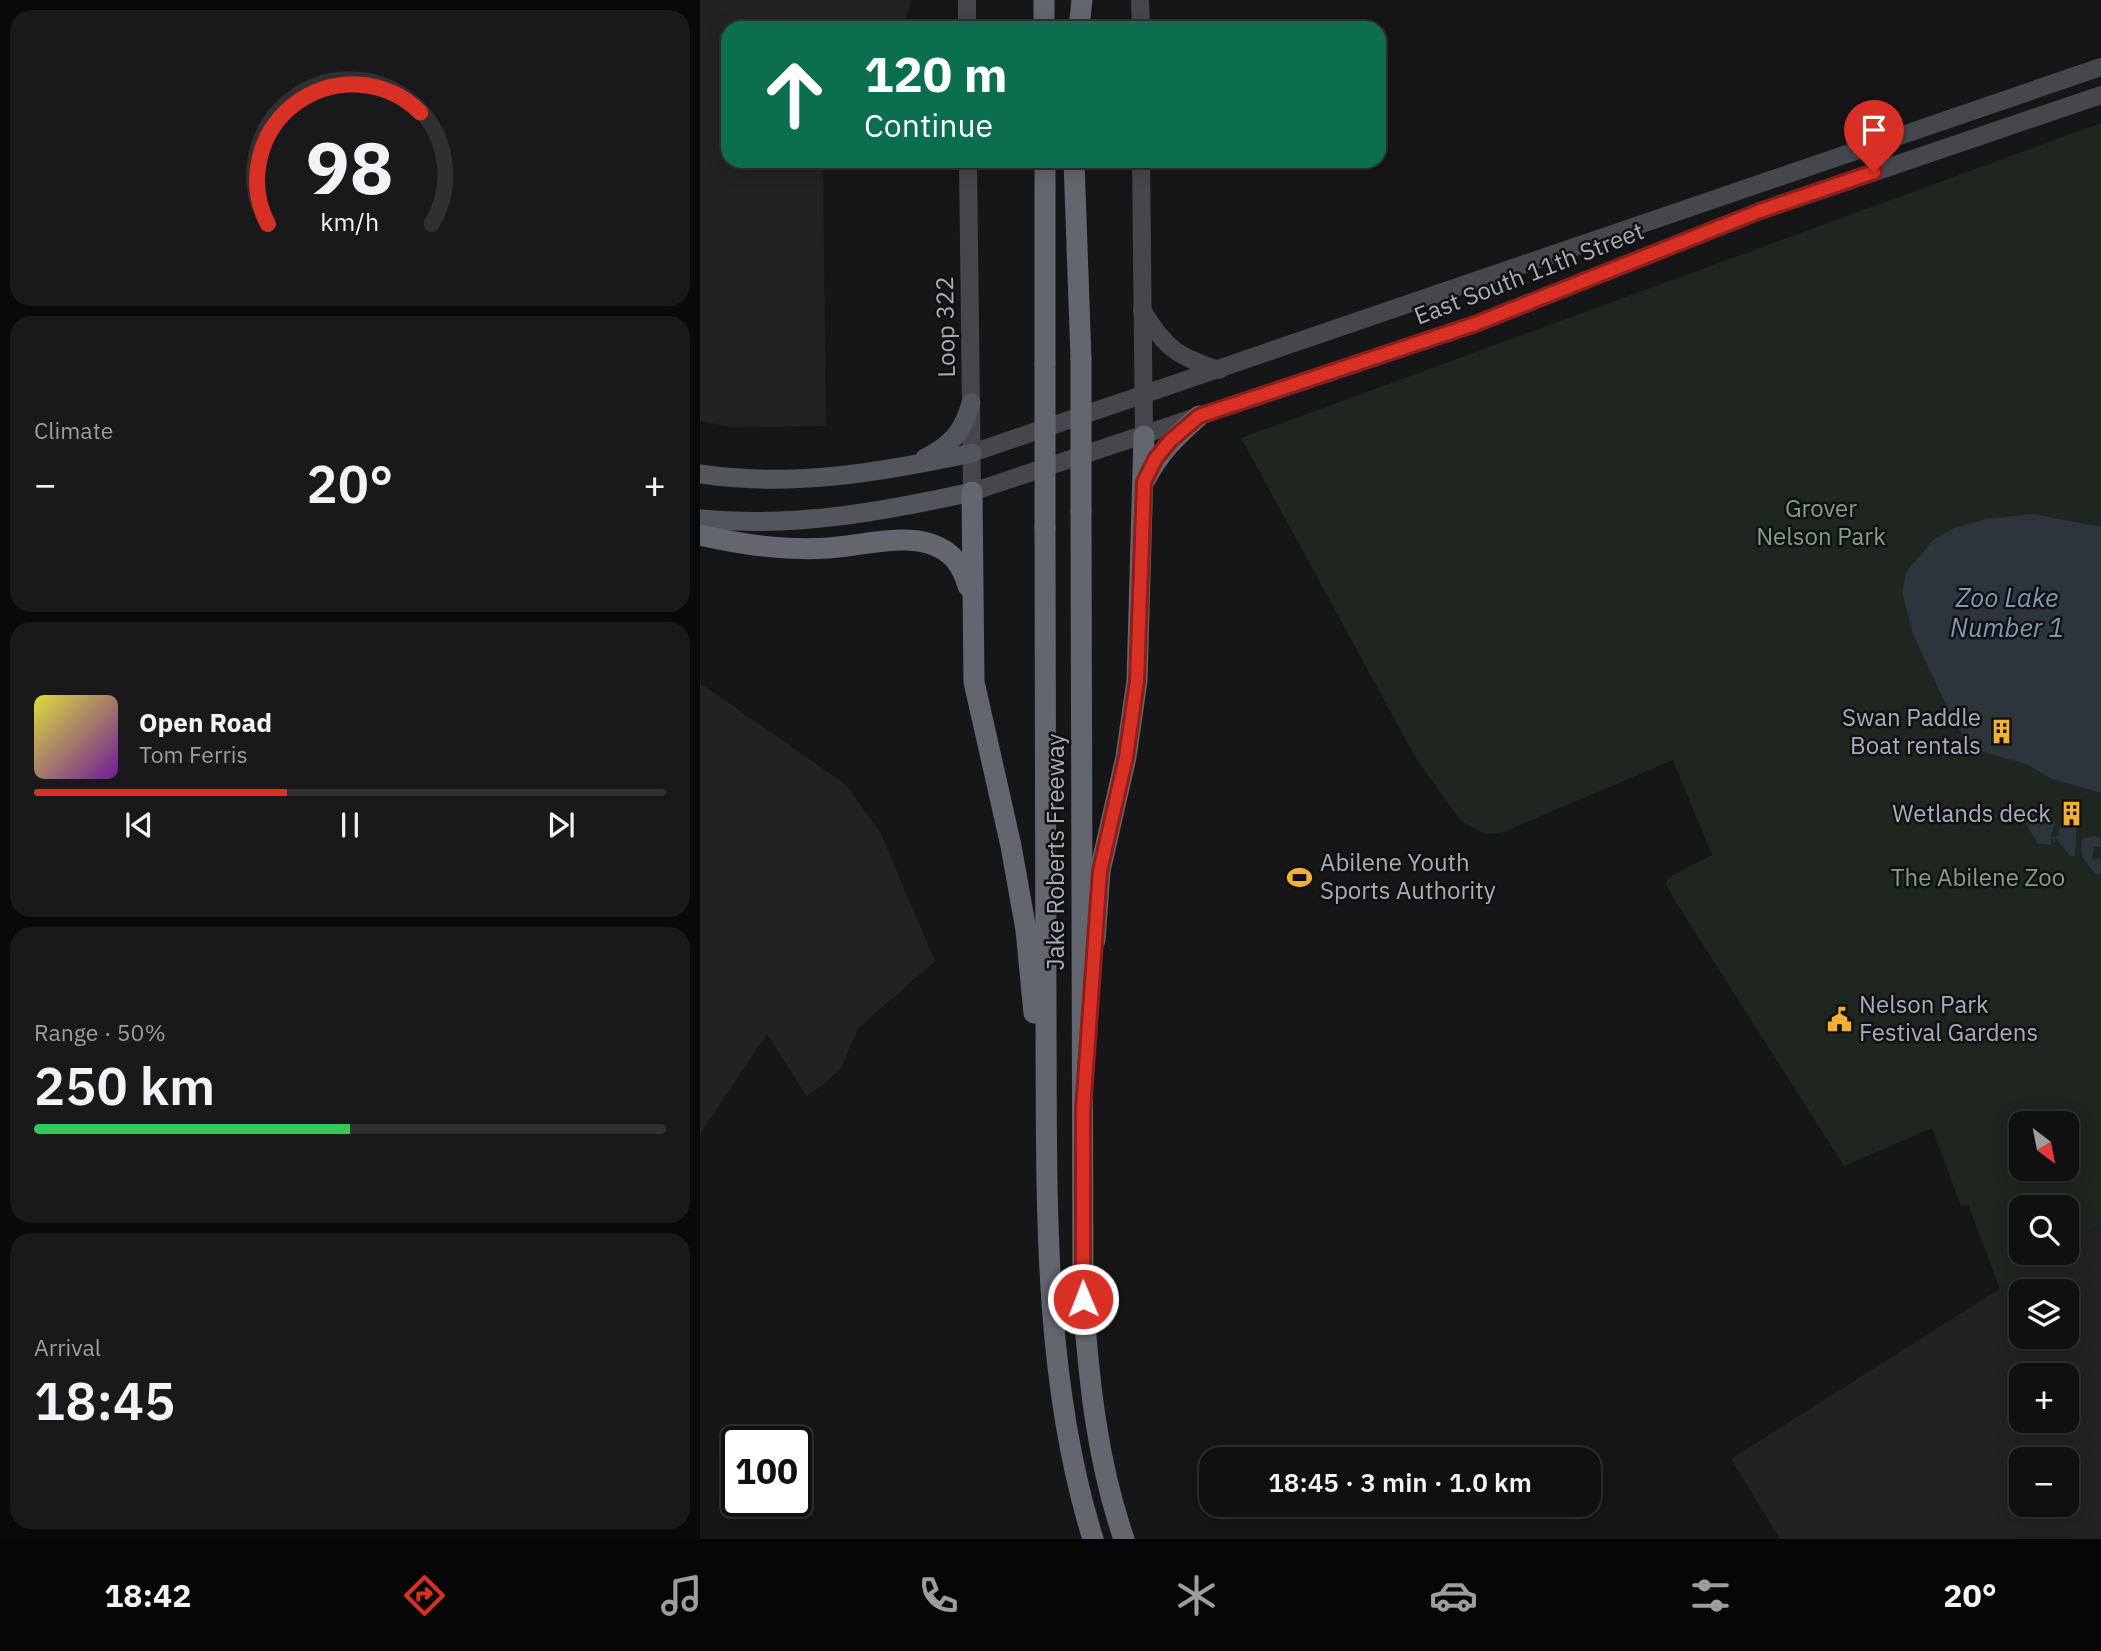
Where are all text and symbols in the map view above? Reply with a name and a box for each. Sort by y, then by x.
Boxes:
text: 120 m [864,42,1008,105]
icon: ahead [749,49,840,140]
pin [1844,100,1904,172]
text: Continue [864,104,993,146]
icon: arrive [1855,111,1893,149]
text: 98 [306,119,394,214]
text: km/h [321,205,379,238]
street label: East South 11th Street [1409,214,1648,332]
street label: Loop 322 [928,276,962,378]
text: Climate [34,415,113,445]
text: 20° [307,450,393,517]
text: − [34,459,57,508]
text: + [643,459,666,508]
park label: Grover Nelson Park [1756,492,1886,552]
water label: Zoo Lake Number 1 [1950,580,2064,644]
place label: Swan Paddle Boat rentals [1842,701,1981,761]
text: Open Road [139,705,272,739]
building icon: Swan Paddle Boat rentals [1987,718,2015,746]
street label: Jake Roberts Freeway [1039,733,1071,971]
text: Tom Ferris [139,739,248,769]
place label: Wetlands deck [1892,797,2051,829]
building icon: Wetlands deck [2057,800,2085,828]
icon: previous [120,806,158,844]
icon: pause [331,806,369,844]
icon: next [542,806,580,844]
place label: Abilene Youth Sports Authority [1320,846,1496,906]
park label: The Abilene Zoo [1891,861,2065,893]
sports icon: Abilene Youth Sports Authority [1286,863,1314,891]
place label: Nelson Park Festival Gardens [1859,988,2038,1048]
public building icon: Nelson Park Festival Gardens [1825,1005,1853,1033]
text: Range · 50% [34,1017,166,1047]
text: 250 km [34,1052,215,1119]
north arrow [2009,1111,2079,1181]
map controls [2009,1111,2079,1517]
button: search [2009,1195,2079,1265]
position arrow [1046,1262,1120,1336]
button: layers [2009,1279,2079,1349]
text: Arrival [34,1332,101,1362]
button: + [2009,1363,2079,1433]
text: 18:45 [34,1367,175,1434]
speed limit sign: 100 [721,1426,812,1517]
button: − [2009,1447,2079,1517]
text: 18:45 · 3 min · 1.0 km [1268,1465,1532,1499]
icon: directions [400,1571,449,1620]
icon: music [657,1571,706,1620]
icon: phone [914,1571,963,1620]
icon: climate [1172,1571,1221,1620]
icon: car [1429,1571,1478,1620]
icon: filters [1686,1571,1735,1620]
text: 18:42 [104,1574,192,1616]
text: 20° [1943,1574,1997,1616]

